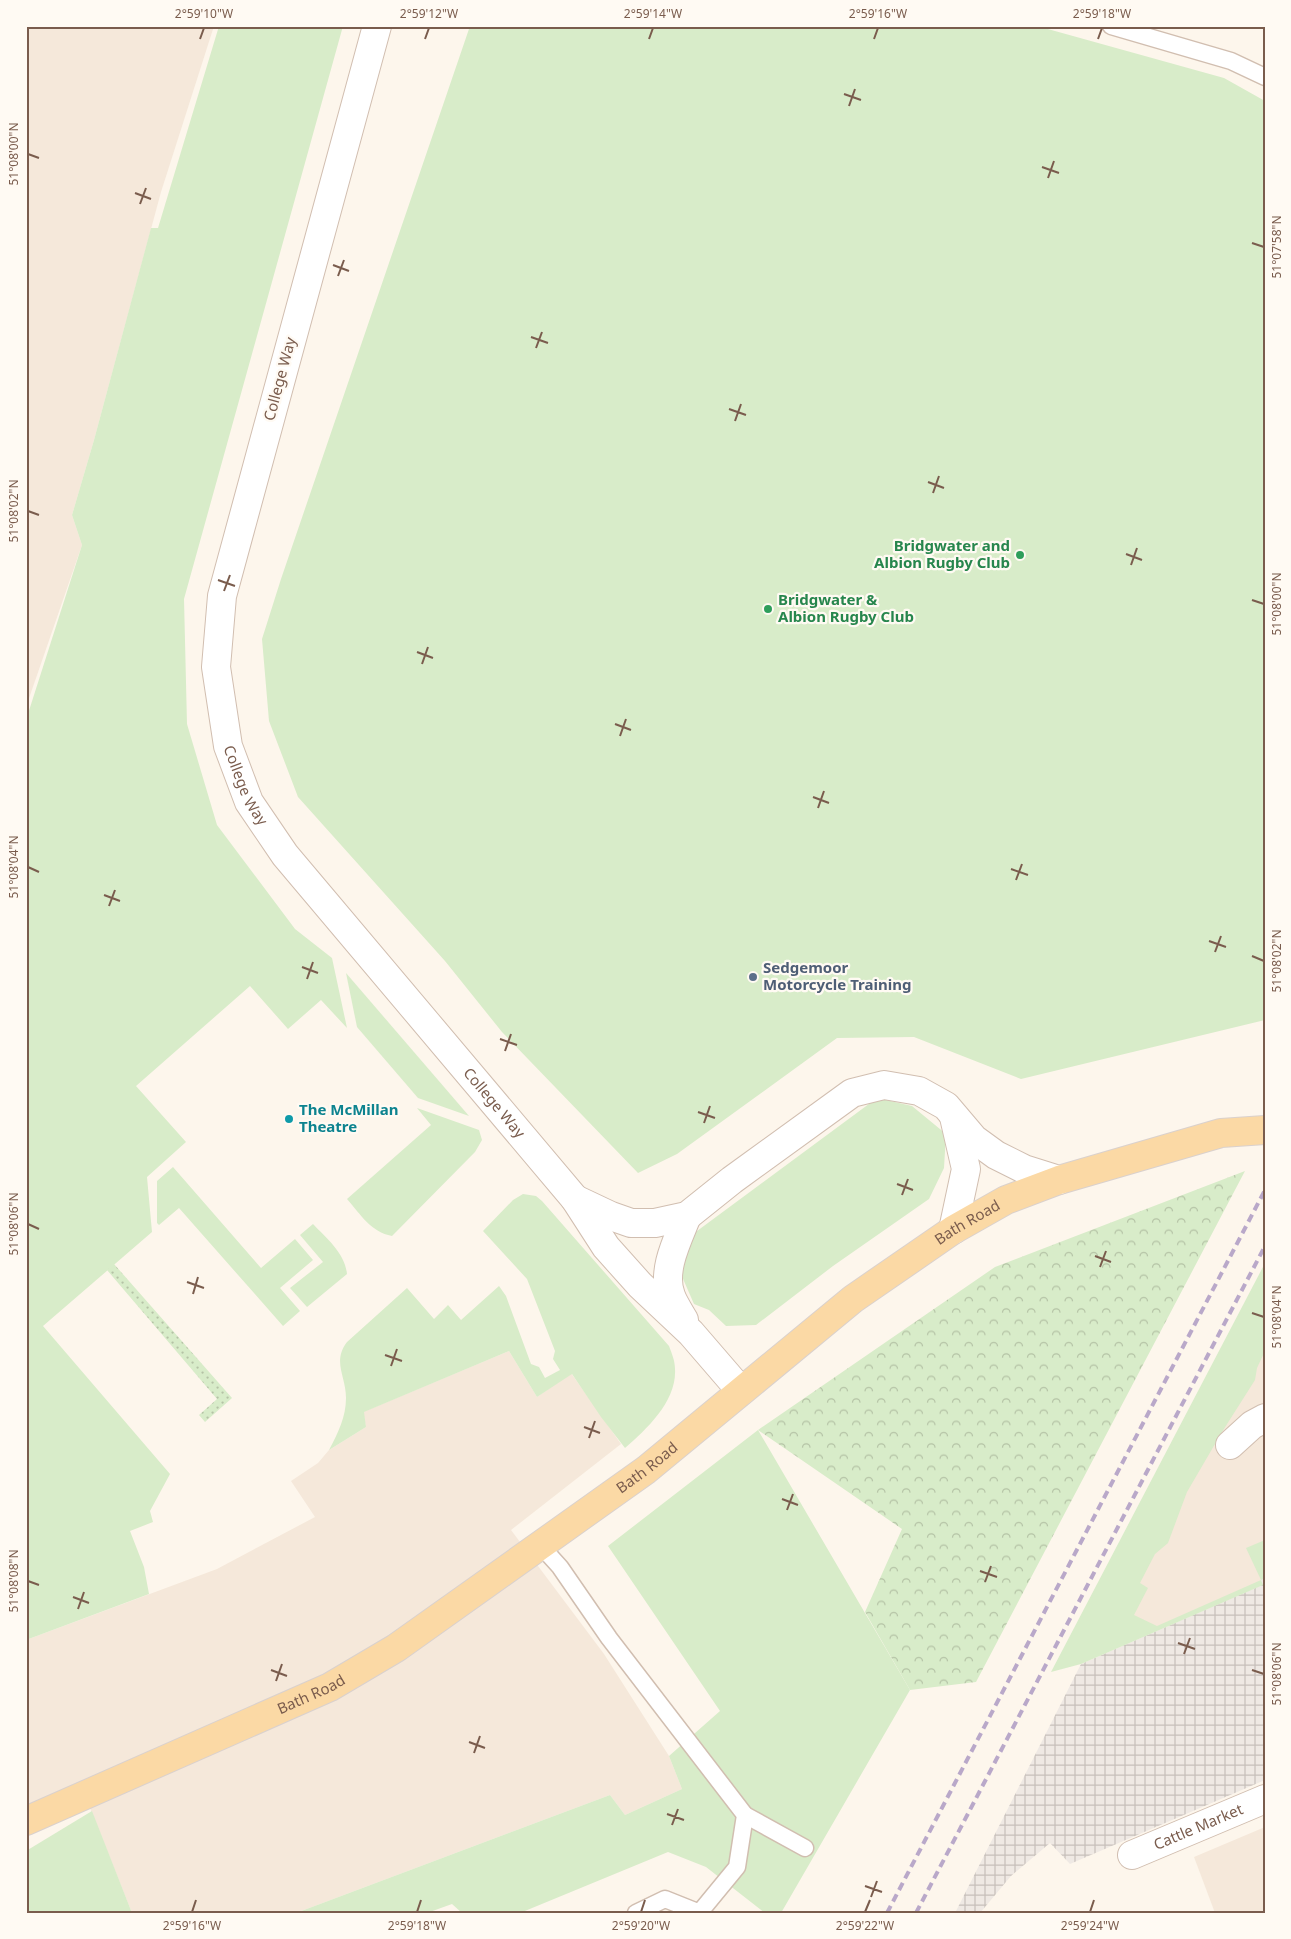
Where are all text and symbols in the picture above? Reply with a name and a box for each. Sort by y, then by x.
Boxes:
text: 2°59'10"W [175,5,233,22]
text: 2°59'12"W [400,5,458,22]
text: 2°59'14"W [624,5,682,22]
text: 2°59'16"W [849,5,907,22]
text: 2°59'18"W [1073,5,1131,22]
text: 51°08'00"N [5,122,22,186]
text: 51°07'58"N [1268,215,1285,279]
street label: College Way [258,334,300,423]
text: 51°08'02"N [5,479,22,543]
place label: Bridgwater and Albion Rugby Club [874,535,1010,572]
marker: Bridgwater and Albion Rugby Club [1014,549,1026,561]
text: 51°08'00"N [1268,572,1285,636]
place label: Bridgwater & Albion Rugby Club [778,589,914,626]
marker: Bridgwater & Albion Rugby Club [762,603,774,615]
street label: College Way [220,742,273,829]
text: 51°08'04"N [5,835,22,899]
text: 51°08'02"N [1268,929,1285,993]
place label: Sedgemoor Motorcycle Training [763,957,911,994]
marker: Sedgemoor Motorcycle Training [747,971,759,983]
street label: College Way [459,1063,530,1142]
place label: The McMillan Theatre [299,1099,398,1136]
marker: The McMillan Theatre [283,1113,295,1125]
text: 51°08'06"N [5,1192,22,1256]
street label: Bath Road [930,1194,1003,1249]
text: 51°08'04"N [1268,1285,1285,1349]
street label: Bath Road [612,1437,682,1497]
text: 51°08'08"N [5,1549,22,1613]
text: 51°08'06"N [1268,1642,1285,1706]
street label: Bath Road [274,1669,349,1718]
street label: Cattle Market [1150,1798,1246,1854]
text: 2°59'16"W [163,1917,221,1934]
text: 2°59'18"W [388,1917,446,1934]
text: 2°59'20"W [612,1917,670,1934]
text: 2°59'22"W [836,1917,894,1934]
text: 2°59'24"W [1061,1917,1119,1934]

